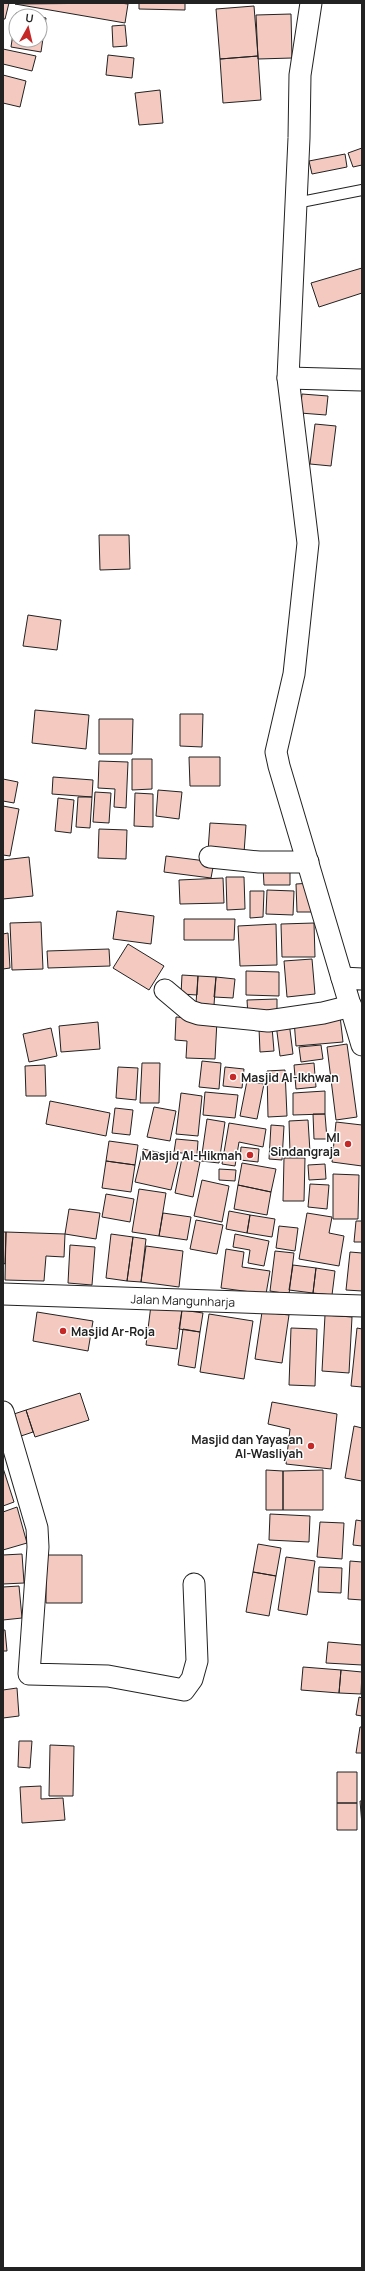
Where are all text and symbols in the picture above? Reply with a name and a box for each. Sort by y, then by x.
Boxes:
north arrow [8,8,48,48]
text: U [24,10,35,26]
place label: Masjid Al-Ikhwan [241,1069,339,1086]
marker: Masjid Al-Ikhwan [228,1072,238,1082]
place label: MI Sindangraja [270,1129,340,1160]
marker: MI Sindangraja [343,1139,353,1149]
place label: Masjid Al-Hikmah [142,1147,242,1164]
marker: Masjid Al-Hikmah [245,1150,255,1160]
street label: Jalan Mangunharja [130,1290,235,1310]
place label: Masjid Ar-Roja [71,1323,155,1340]
marker: Masjid Ar-Roja [58,1326,68,1336]
place label: Masjid dan Yayasan Al-Wasliyah [191,1431,303,1462]
marker: Masjid dan Yayasan Al-Wasliyah [306,1441,316,1451]

